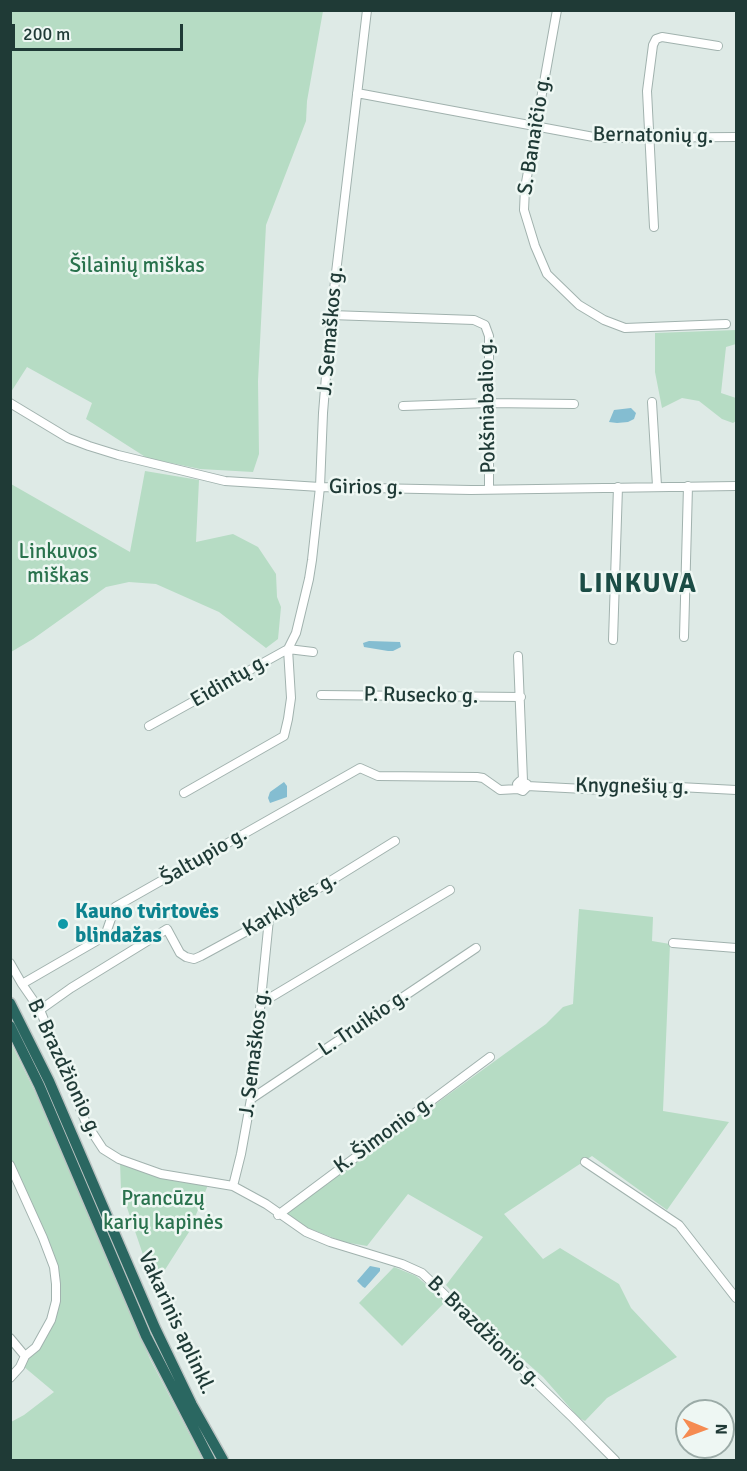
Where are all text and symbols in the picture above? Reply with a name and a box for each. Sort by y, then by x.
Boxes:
scale bar [15,12,186,50]
text: 200 m [23,23,70,45]
street label: S. Banaičio g. [513,73,557,197]
street label: Bernatonių g. [592,122,714,150]
park label: Šilainių miškas [69,253,205,279]
street label: J. Semaškos g. [313,266,349,396]
street label: Pokšniabalio g. [474,338,502,474]
street label: Girios g. [329,475,403,501]
park label: Linkuvos miškas [19,539,97,589]
district label: LINKUVA [579,569,697,601]
street label: Eidintų g. [187,649,273,713]
street label: P. Rusecko g. [363,682,479,710]
street label: Knygnešių g. [575,773,689,801]
street label: Šaltupio g. [156,822,252,892]
street label: Karklytės g. [238,867,342,943]
place label: Kauno tvirtovės blindažas [75,899,219,949]
marker: Kauno tvirtovės blindažas [56,917,70,931]
street label: L. Truikio g. [314,984,414,1062]
street label: J. Semaškos g. [235,987,275,1119]
street label: B. Brazdžionio g. [21,995,107,1141]
street label: K. Šimonio g. [329,1090,439,1180]
park label: Prancūzų karių kapinės [103,1186,223,1236]
street label: Vakarinis aplinkl. [132,1248,220,1398]
street label: B. Brazdžionio g. [422,1271,546,1393]
north arrow [675,1399,735,1459]
text: N [711,1424,731,1435]

